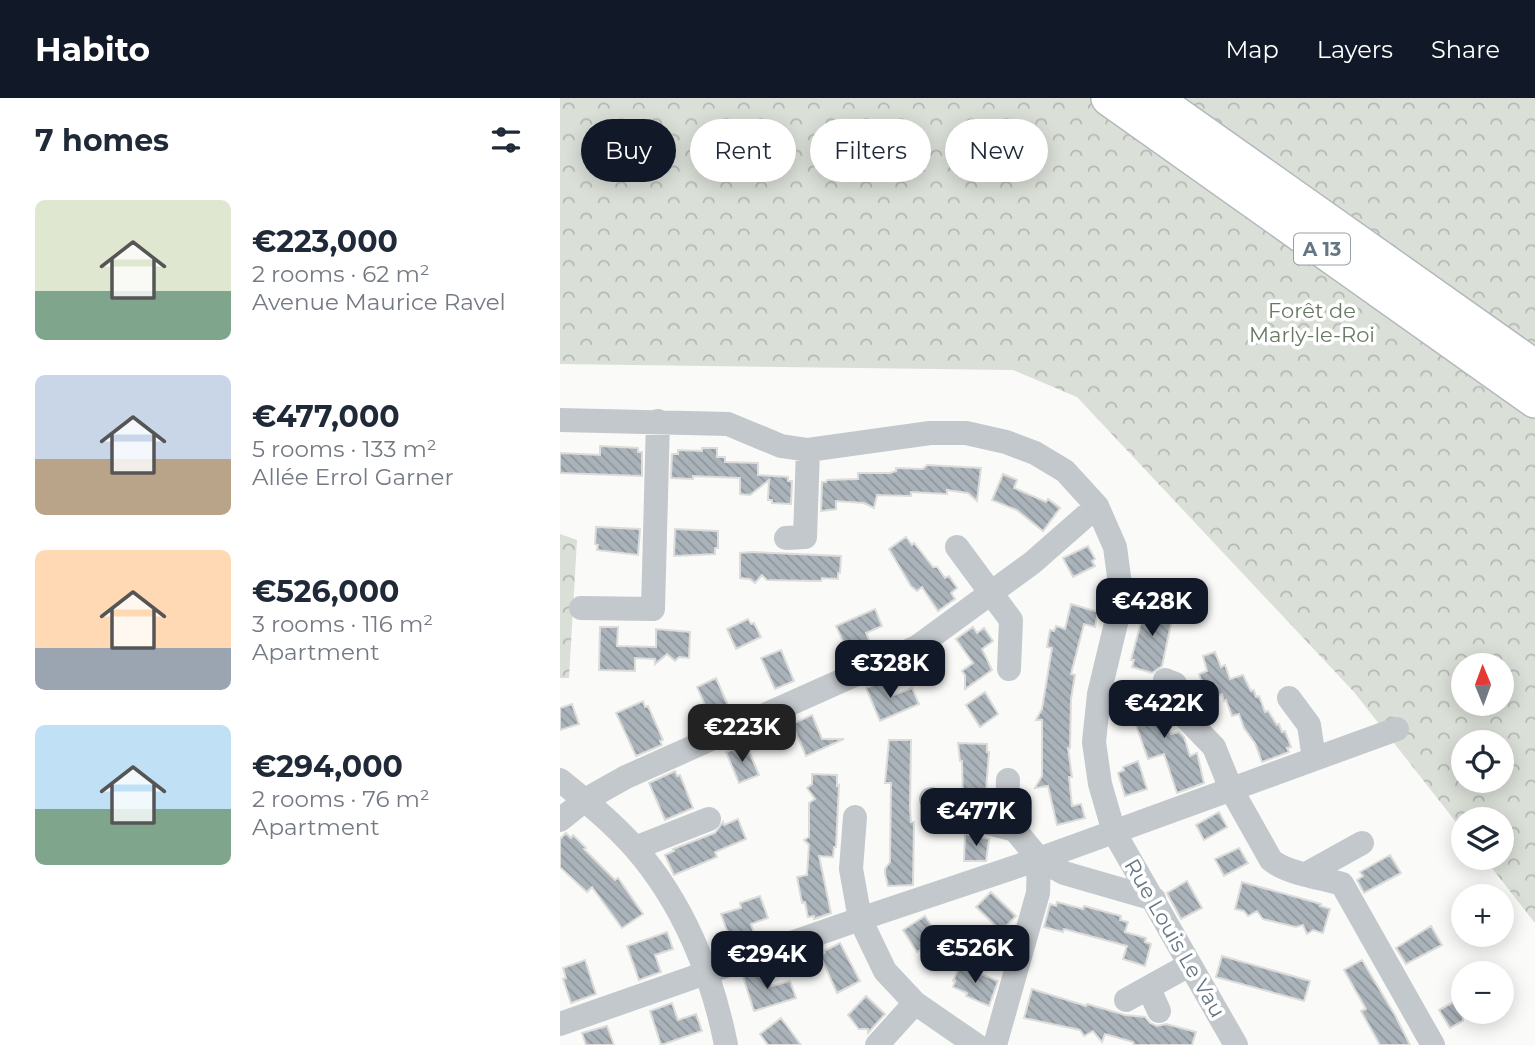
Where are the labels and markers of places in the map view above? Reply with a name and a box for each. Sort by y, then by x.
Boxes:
pin: €428K [1103,578,1201,638]
pin: €328K [841,640,939,700]
pin: €422K [1115,680,1213,740]
pin: €223K [693,704,791,764]
pin: €477K [927,788,1025,848]
pin: €526K [926,926,1024,985]
pin: €294K [718,932,816,991]

